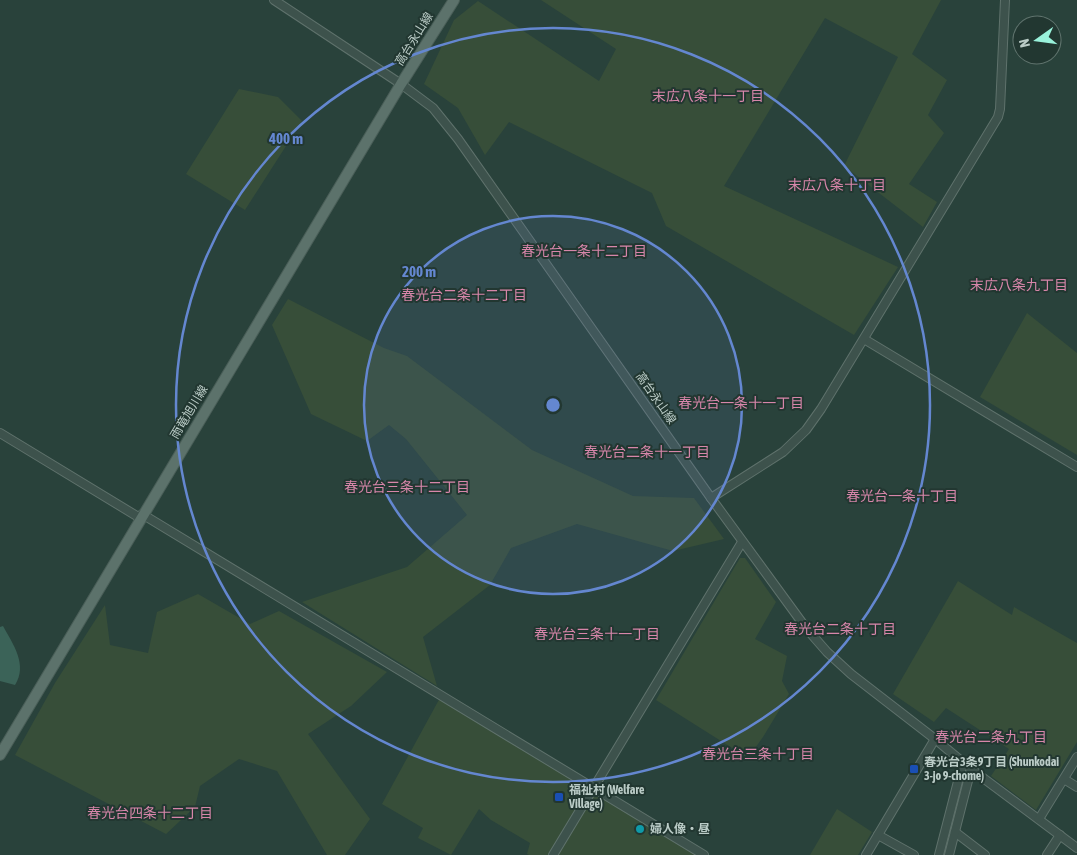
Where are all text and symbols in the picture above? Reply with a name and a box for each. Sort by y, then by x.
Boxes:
street label: 高台永山線 [392,10,436,68]
north arrow [1012,15,1062,65]
text: N [1016,37,1033,49]
district label: 末広八条十一丁目 [652,88,764,104]
text: 400 m [268,130,303,147]
district label: 末広八条十丁目 [788,177,886,193]
district label: 春光台一条十二丁目 [521,243,647,259]
text: 200 m [402,263,436,280]
district label: 末広八条九丁目 [970,277,1068,293]
district label: 春光台二条十二丁目 [401,287,527,303]
street label: 高台永山線 [633,369,679,427]
street label: 雨竜旭川線 [168,383,210,441]
district label: 春光台一条十一丁目 [678,395,804,411]
centre of rings [544,396,562,414]
district label: 春光台二条十一丁目 [584,444,710,460]
district label: 春光台三条十二丁目 [344,479,470,495]
district label: 春光台一条十丁目 [846,488,958,504]
district label: 春光台二条十丁目 [784,621,896,637]
district label: 春光台三条十一丁目 [534,626,660,642]
district label: 春光台二条九丁目 [935,729,1047,745]
district label: 春光台三条十丁目 [702,746,814,762]
place label: 春光台3条9丁目 (Shunkodai 3-jo 9-chome) [924,755,1059,783]
marker: 春光台3条9丁目 (Shunkodai 3-jo 9-chome) [908,763,920,775]
place label: 福祉村 (Welfare Village) [568,783,645,811]
marker: 福祉村 (Welfare Village) [553,791,565,803]
district label: 春光台四条十二丁目 [87,805,213,821]
place label: 婦人像・昼 [650,822,710,836]
marker: 婦人像・昼 [634,823,646,835]

